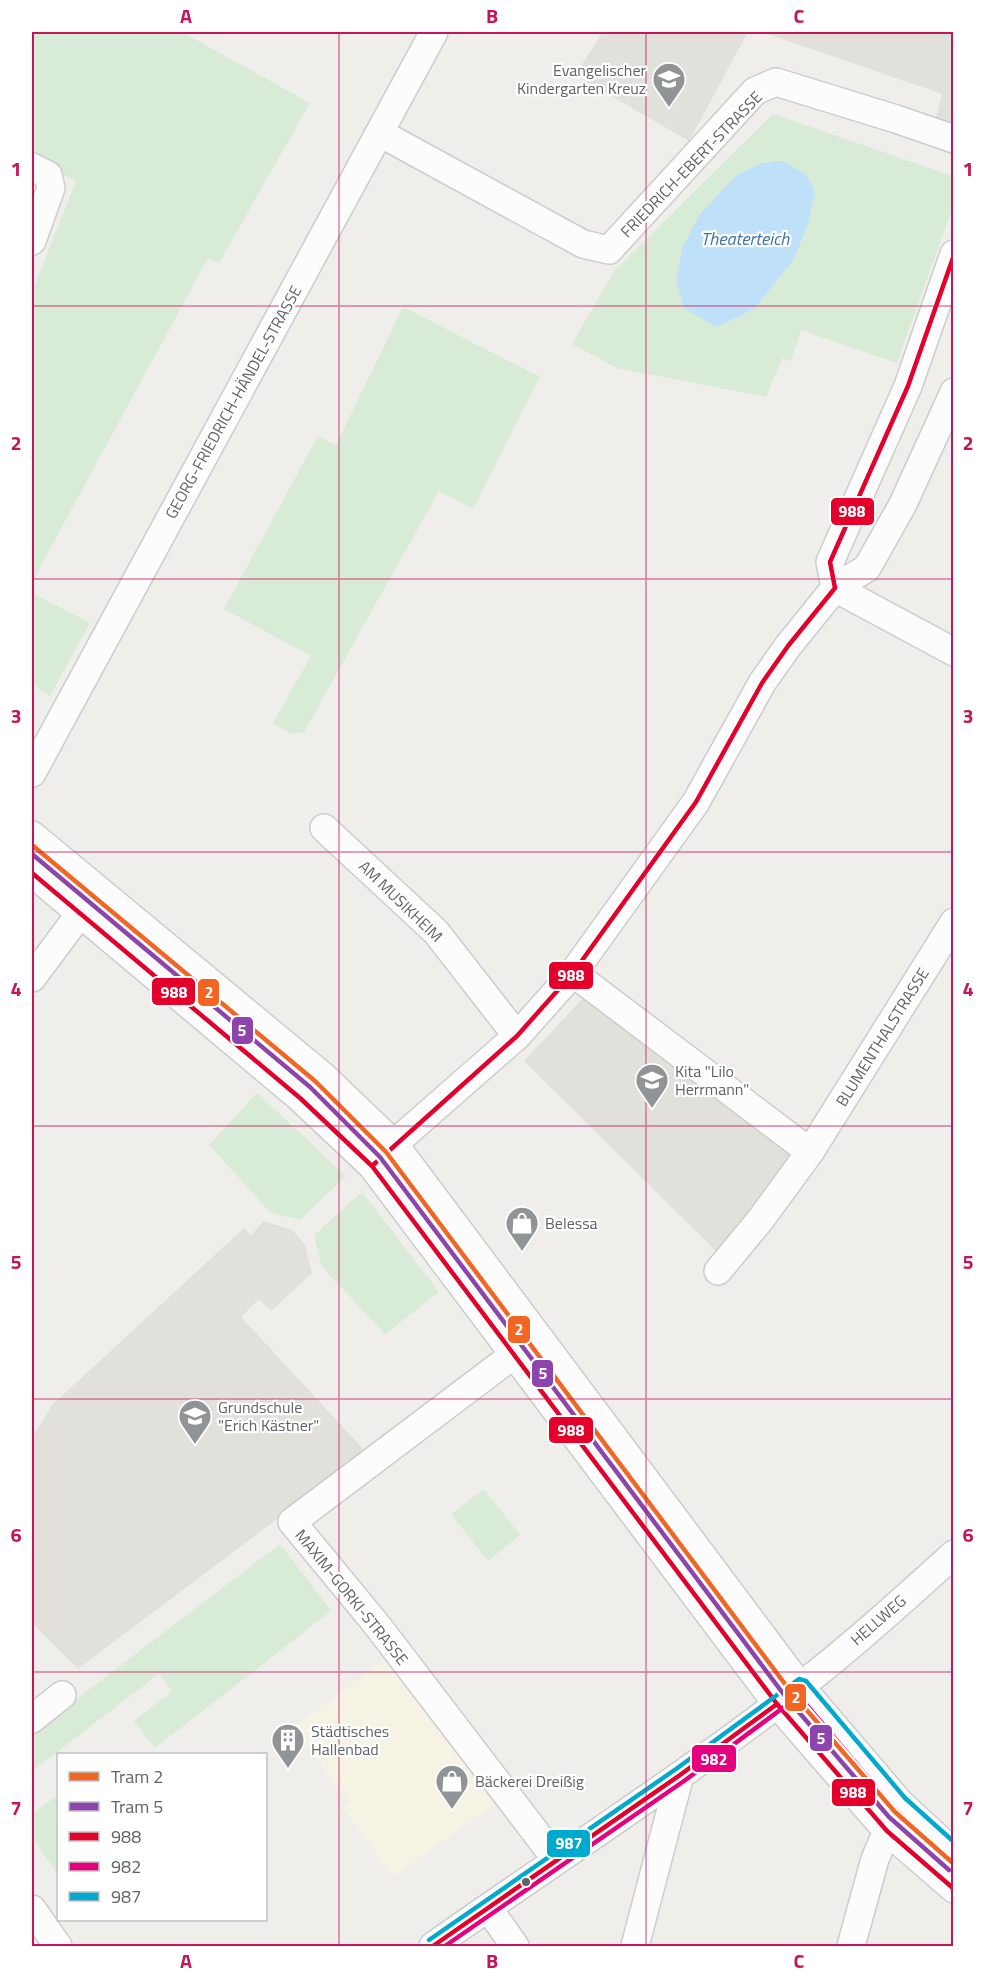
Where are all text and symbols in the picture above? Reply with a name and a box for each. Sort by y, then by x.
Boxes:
text: A [180,0,192,31]
text: B [486,0,498,31]
text: C [794,0,805,31]
place label: Evangelischer Kindergarten Kreuz [517,58,646,100]
school or university icon: Evangelischer Kindergarten Kreuz [651,61,687,108]
street label: FRIEDRICH-EBERT-STRASSE [615,85,768,243]
text: 1 [10,153,22,184]
text: 1 [962,153,974,184]
water label: Theaterteich [701,225,790,252]
street label: GEORG-FRIEDRICH-HÄNDEL-STRASSE [159,281,307,523]
text: 2 [10,427,22,458]
text: 2 [962,427,974,458]
line badge: 988 [830,497,875,526]
text: 988 [839,499,865,523]
text: 3 [10,700,22,731]
text: 3 [962,700,974,731]
street label: AM MUSIKHEIM [353,855,449,947]
line badge: 988 [548,961,594,990]
text: 988 [558,963,584,987]
street label: BLUMENTHALSTRASSE [830,963,935,1111]
text: 4 [10,973,22,1004]
text: 4 [962,973,974,1004]
line badge: 988 [151,977,196,1006]
line badge: 2 [197,978,220,1007]
text: 988 [161,980,187,1004]
text: 2 [205,980,213,1004]
line badge: 5 [231,1016,254,1045]
text: 5 [238,1018,247,1042]
place label: Kita "Lilo Herrmann" [675,1059,749,1101]
school or university icon: Kita "Lilo Herrmann" [634,1062,670,1109]
shop icon: Belessa [504,1205,540,1252]
place label: Belessa [545,1211,598,1235]
text: 5 [10,1246,22,1277]
text: 5 [962,1246,974,1277]
line badge: 2 [507,1315,531,1344]
text: 2 [515,1317,523,1341]
line badge: 5 [531,1359,554,1388]
text: 5 [539,1361,548,1385]
place label: Grundschule "Erich Kästner" [218,1395,319,1437]
school or university icon: Grundschule "Erich Kästner" [177,1398,213,1445]
line badge: 988 [548,1416,594,1444]
text: 988 [558,1418,584,1442]
text: 6 [10,1519,22,1550]
text: 6 [962,1519,974,1550]
street label: MAXIM-GORKI-STRASSE [290,1524,414,1670]
street label: HELLWEG [845,1589,911,1651]
line badge: 2 [784,1683,807,1712]
text: 2 [792,1685,800,1709]
place label: Städtisches Hallenbad [311,1719,389,1761]
building icon: Städtisches Hallenbad [270,1722,306,1769]
line badge: 5 [809,1724,833,1752]
text: 5 [817,1726,826,1750]
line badge: 982 [691,1744,737,1773]
text: 982 [701,1747,727,1771]
legend [57,1753,267,1921]
text: Tram 2 [111,1763,163,1790]
shop icon: Bäckerei Dreißig [434,1763,470,1810]
place label: Bäckerei Dreißig [475,1769,584,1793]
line badge: 988 [831,1778,876,1807]
text: 988 [840,1780,866,1804]
text: 7 [10,1792,22,1823]
text: 7 [962,1792,974,1823]
text: Tram 5 [111,1793,163,1820]
text: 988 [111,1823,141,1850]
line badge: 987 [546,1829,591,1858]
text: 987 [556,1831,582,1855]
text: 982 [111,1853,141,1880]
unlabelled marker [520,1876,532,1888]
text: 987 [111,1883,141,1910]
text: A [180,1945,192,1976]
text: B [486,1945,498,1976]
text: C [794,1945,805,1976]

